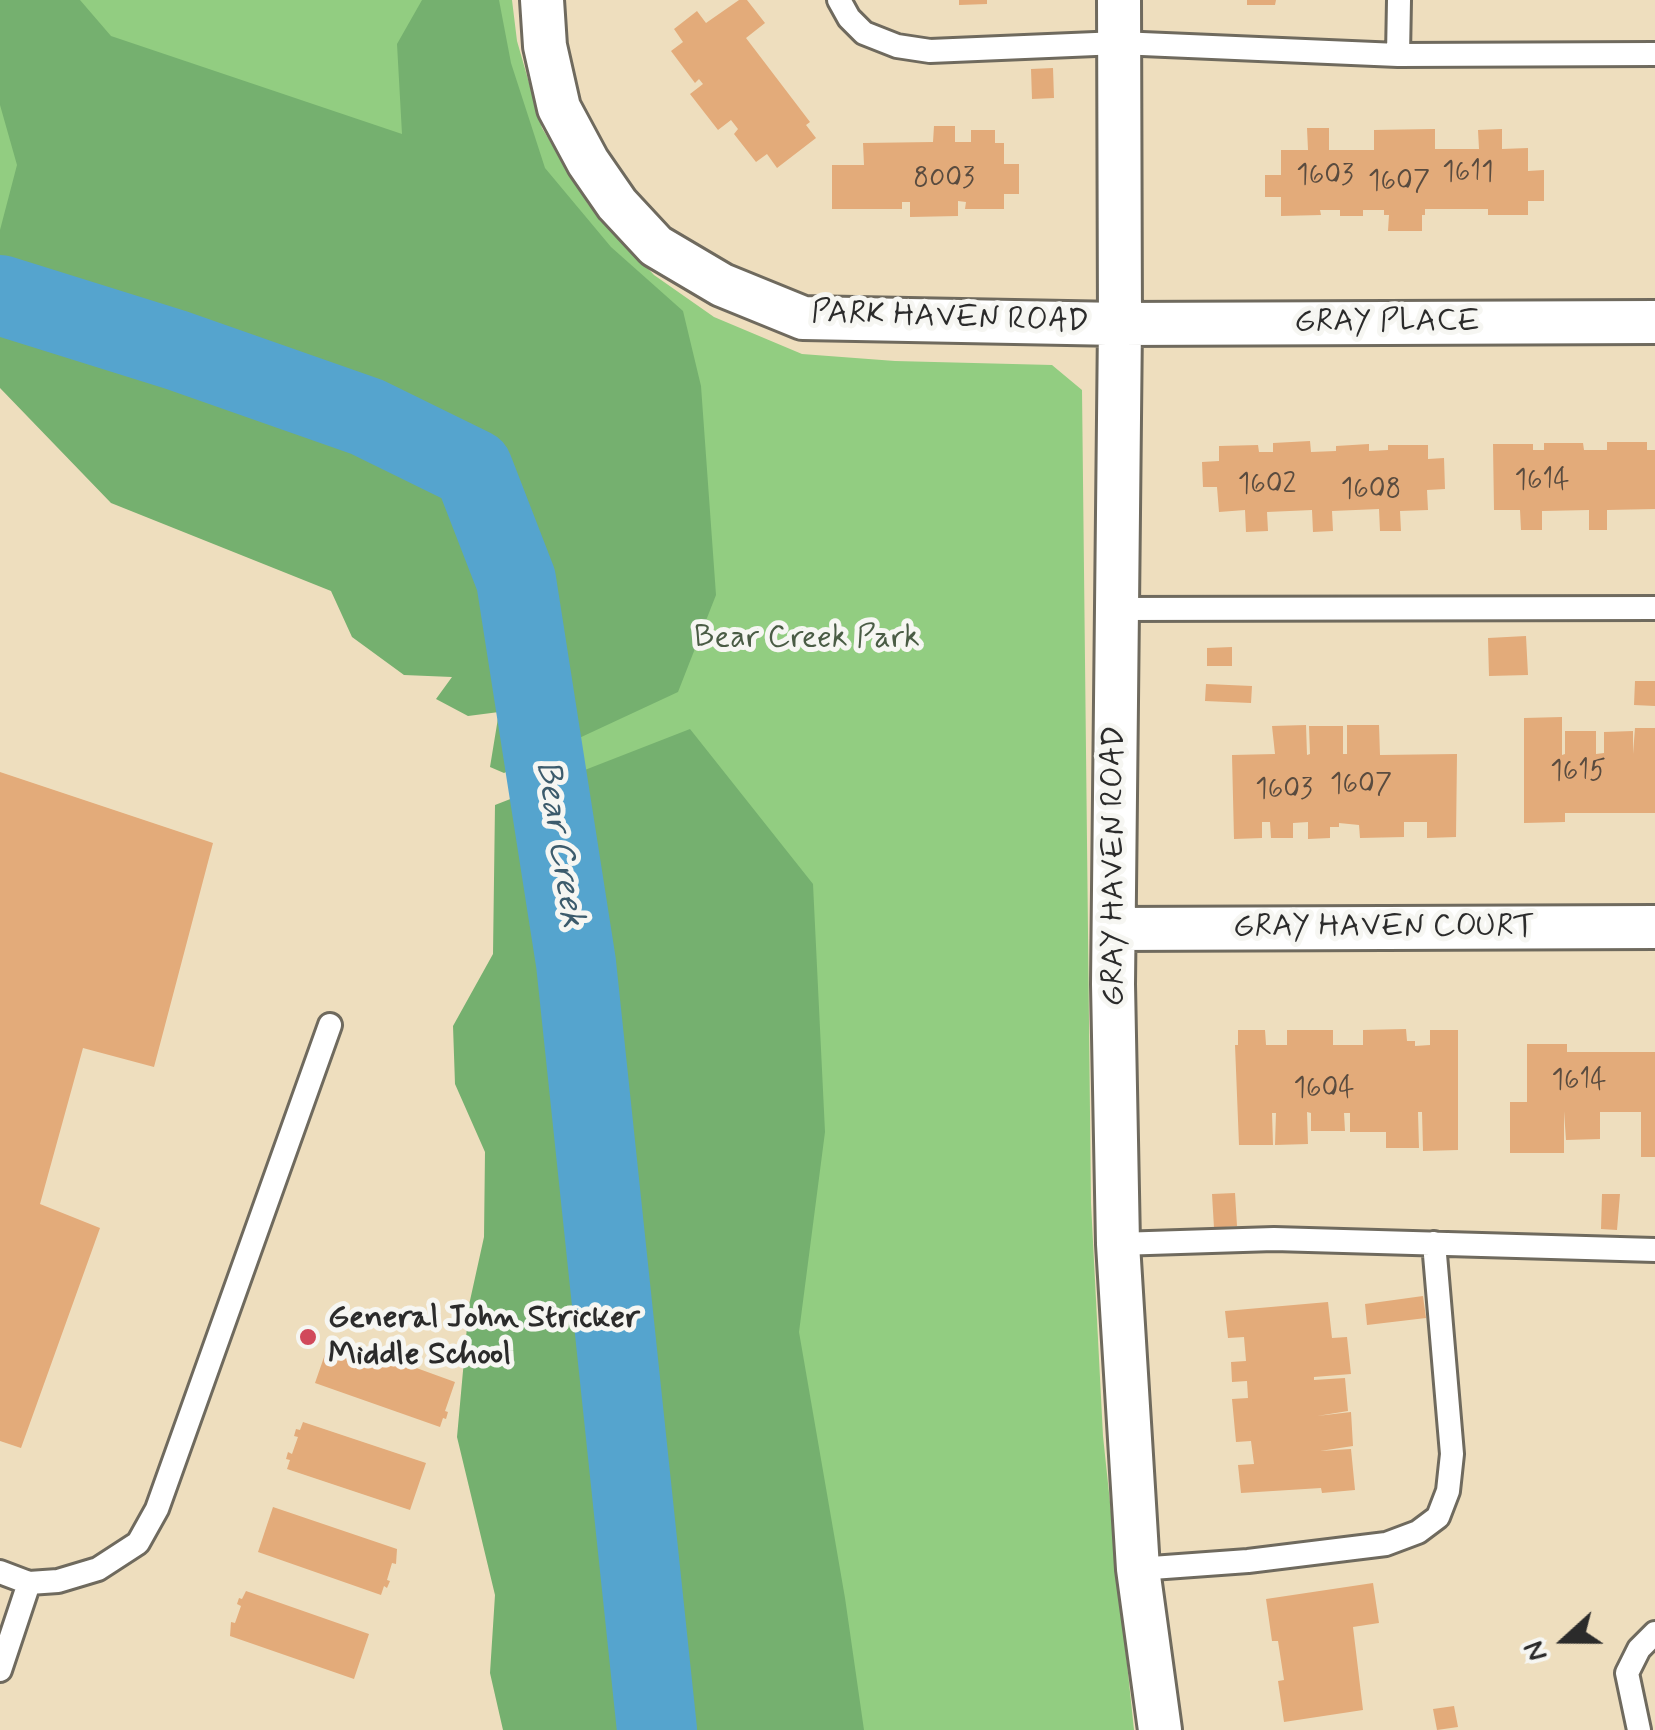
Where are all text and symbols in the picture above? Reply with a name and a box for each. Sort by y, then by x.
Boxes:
house number: 1611 [1442,157,1494,191]
house number: 1603 [1296,160,1354,194]
house number: 8003 [913,163,975,197]
house number: 1607 [1368,166,1430,200]
street label: PARK HAVEN ROAD [811,295,1089,343]
street label: GRAY PLACE [1294,304,1480,342]
house number: 1614 [1514,465,1570,499]
house number: 1602 [1238,469,1296,503]
house number: 1608 [1341,474,1401,508]
park label: Bear Creek Park [694,620,920,658]
street label: GRAY HAVEN ROAD [1096,725,1134,1007]
house number: 1615 [1550,756,1606,790]
water label: Bear Creek [524,758,592,930]
house number: 1607 [1330,769,1392,803]
house number: 1603 [1255,774,1313,808]
street label: GRAY HAVEN COURT [1233,909,1535,947]
house number: 1614 [1551,1065,1607,1099]
house number: 1604 [1293,1073,1355,1107]
place label: General John Stricker Middle School [328,1300,640,1375]
marker: General John Stricker Middle School [297,1326,319,1348]
north arrow [1515,1590,1615,1690]
text: N [1516,1636,1557,1666]

